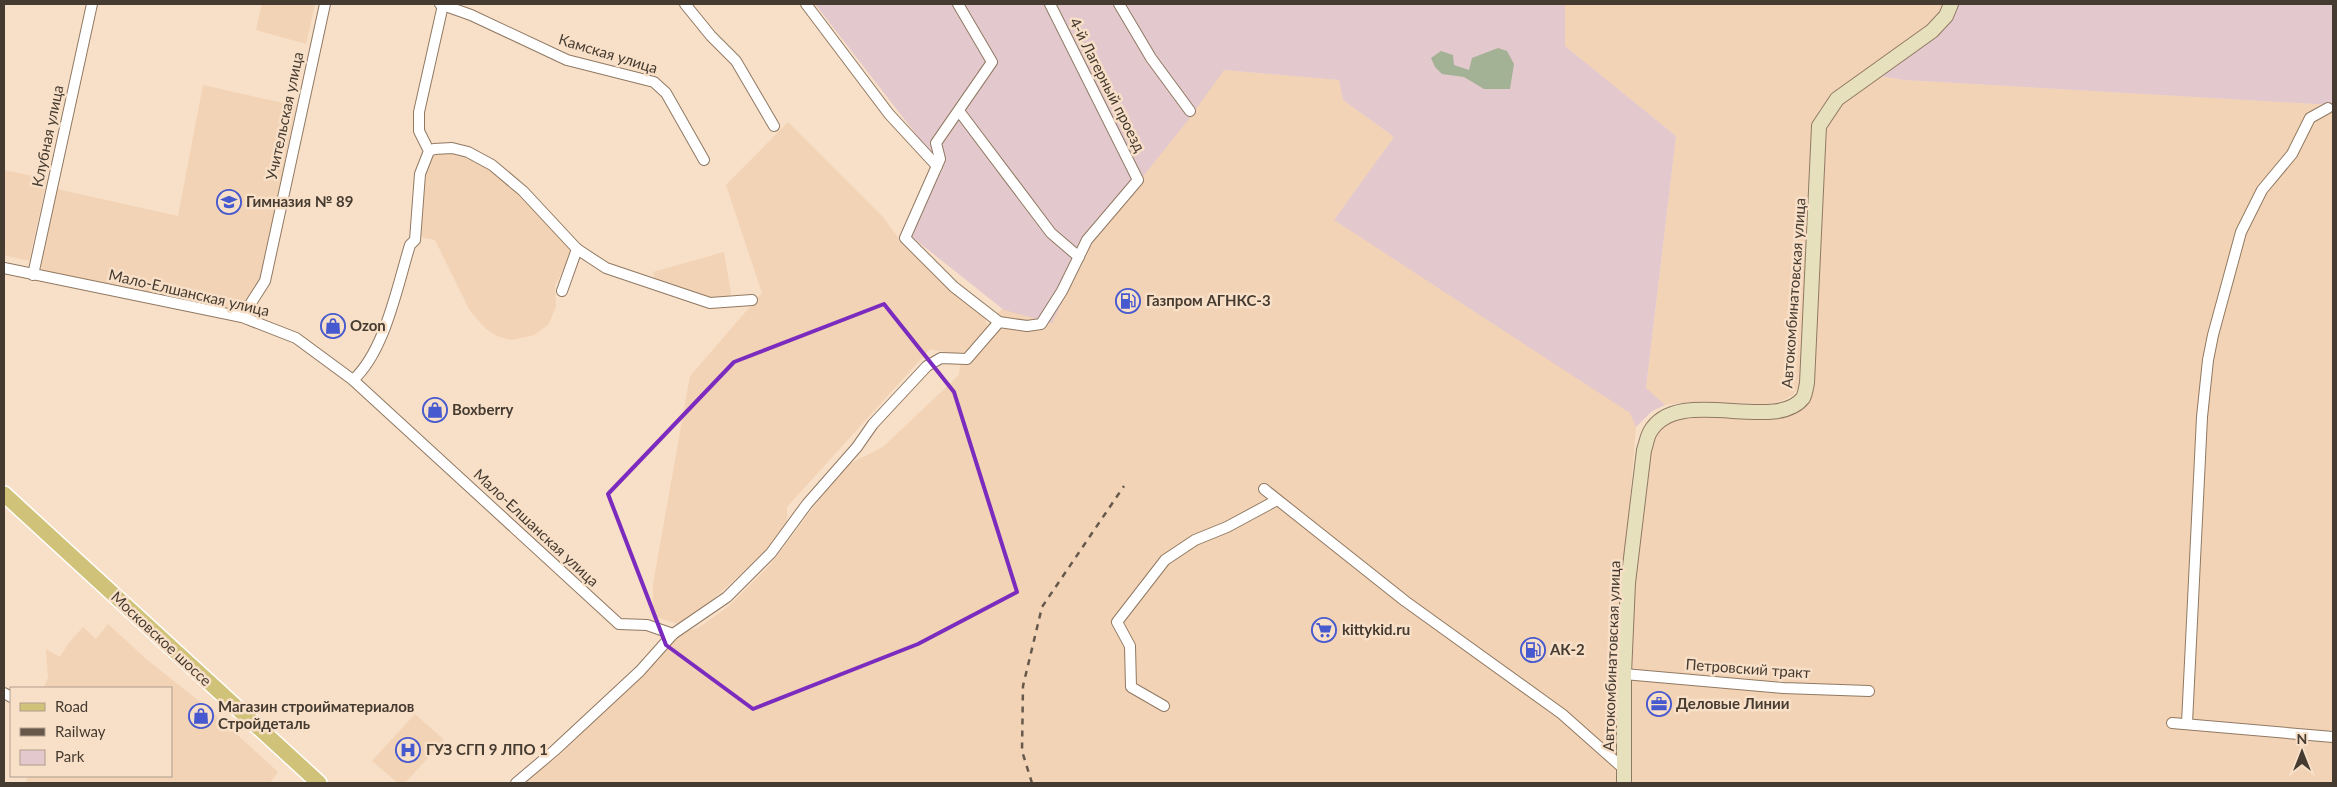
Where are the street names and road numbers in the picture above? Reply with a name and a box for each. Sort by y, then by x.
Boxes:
street label: 4-й Лагерный проезд [1066,15,1150,155]
street label: Камская улица [557,29,660,77]
street label: Учительская улица [262,50,306,182]
street label: Клубная улица [27,83,67,188]
street label: Автокомбинатовская улица [1777,197,1809,389]
street label: Мало-Елшанская улица [107,265,271,319]
street label: Мало-Елшанская улица [470,465,603,590]
street label: Автокомбинатовская улица [1599,560,1623,752]
street label: Московское шоссе [108,587,216,689]
street label: Петровский тракт [1685,655,1812,681]

